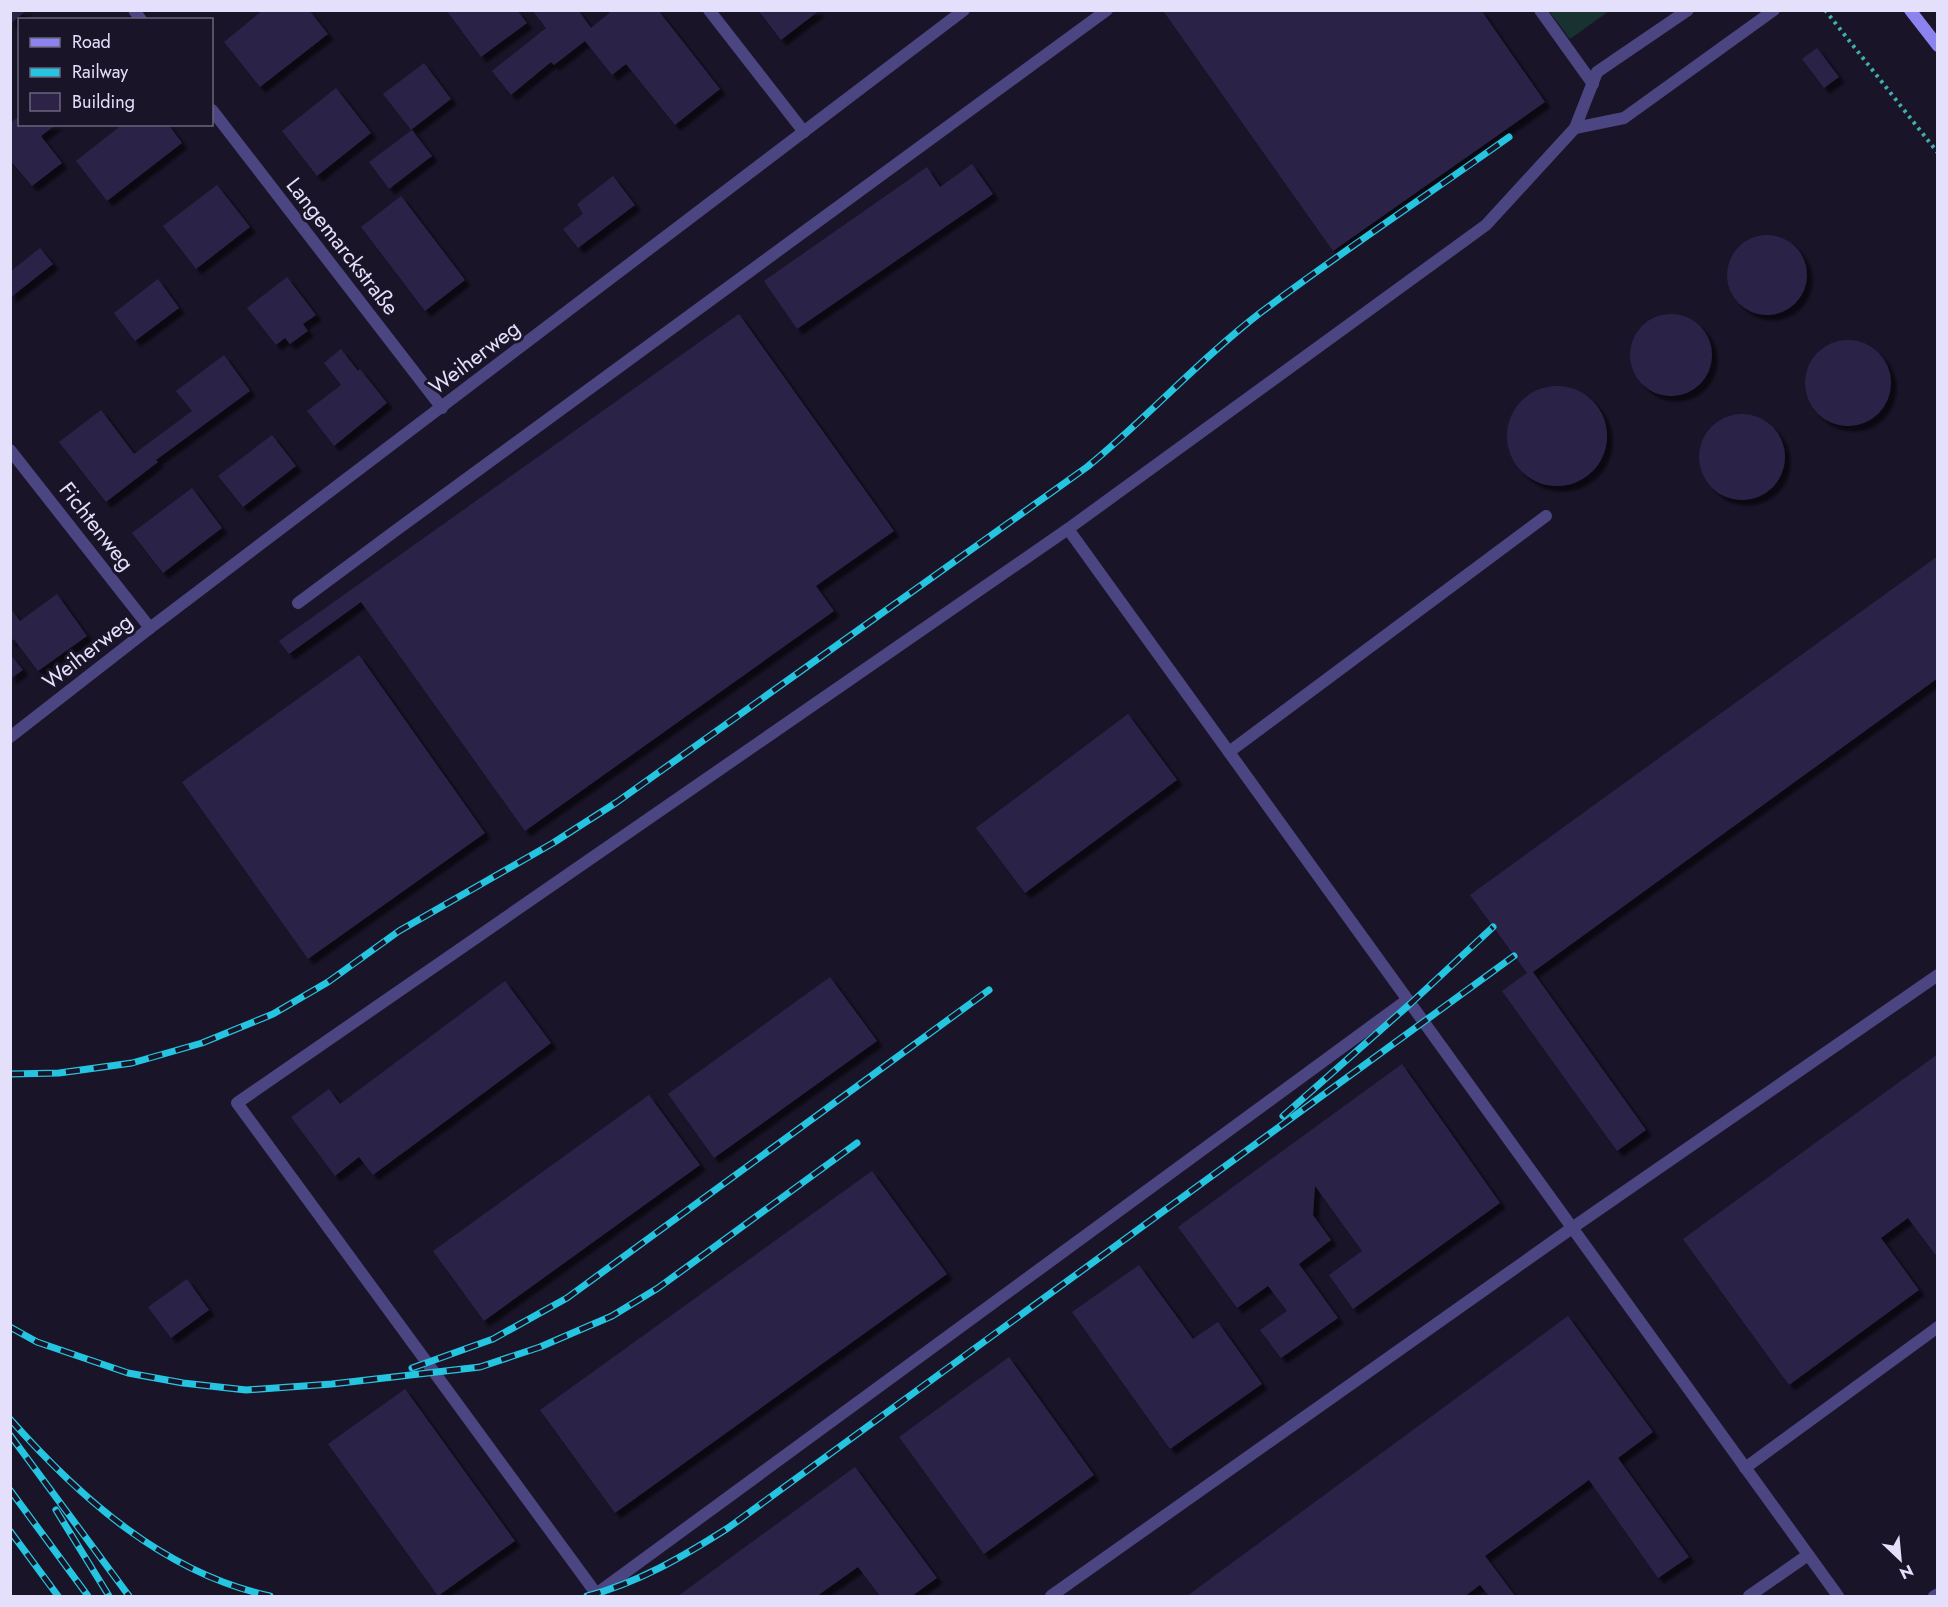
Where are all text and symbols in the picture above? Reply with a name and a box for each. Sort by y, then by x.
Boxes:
legend [18,18,213,126]
text: Road [72,29,111,55]
text: Railway [72,59,128,85]
text: Building [72,89,135,115]
street label: Langemarckstraße [279,170,407,322]
street label: Weiherweg [422,312,526,402]
street label: Fichtenweg [52,475,142,577]
street label: Weiherweg [35,606,139,696]
north arrow [1870,1529,1930,1589]
text: N [1896,1559,1917,1585]

